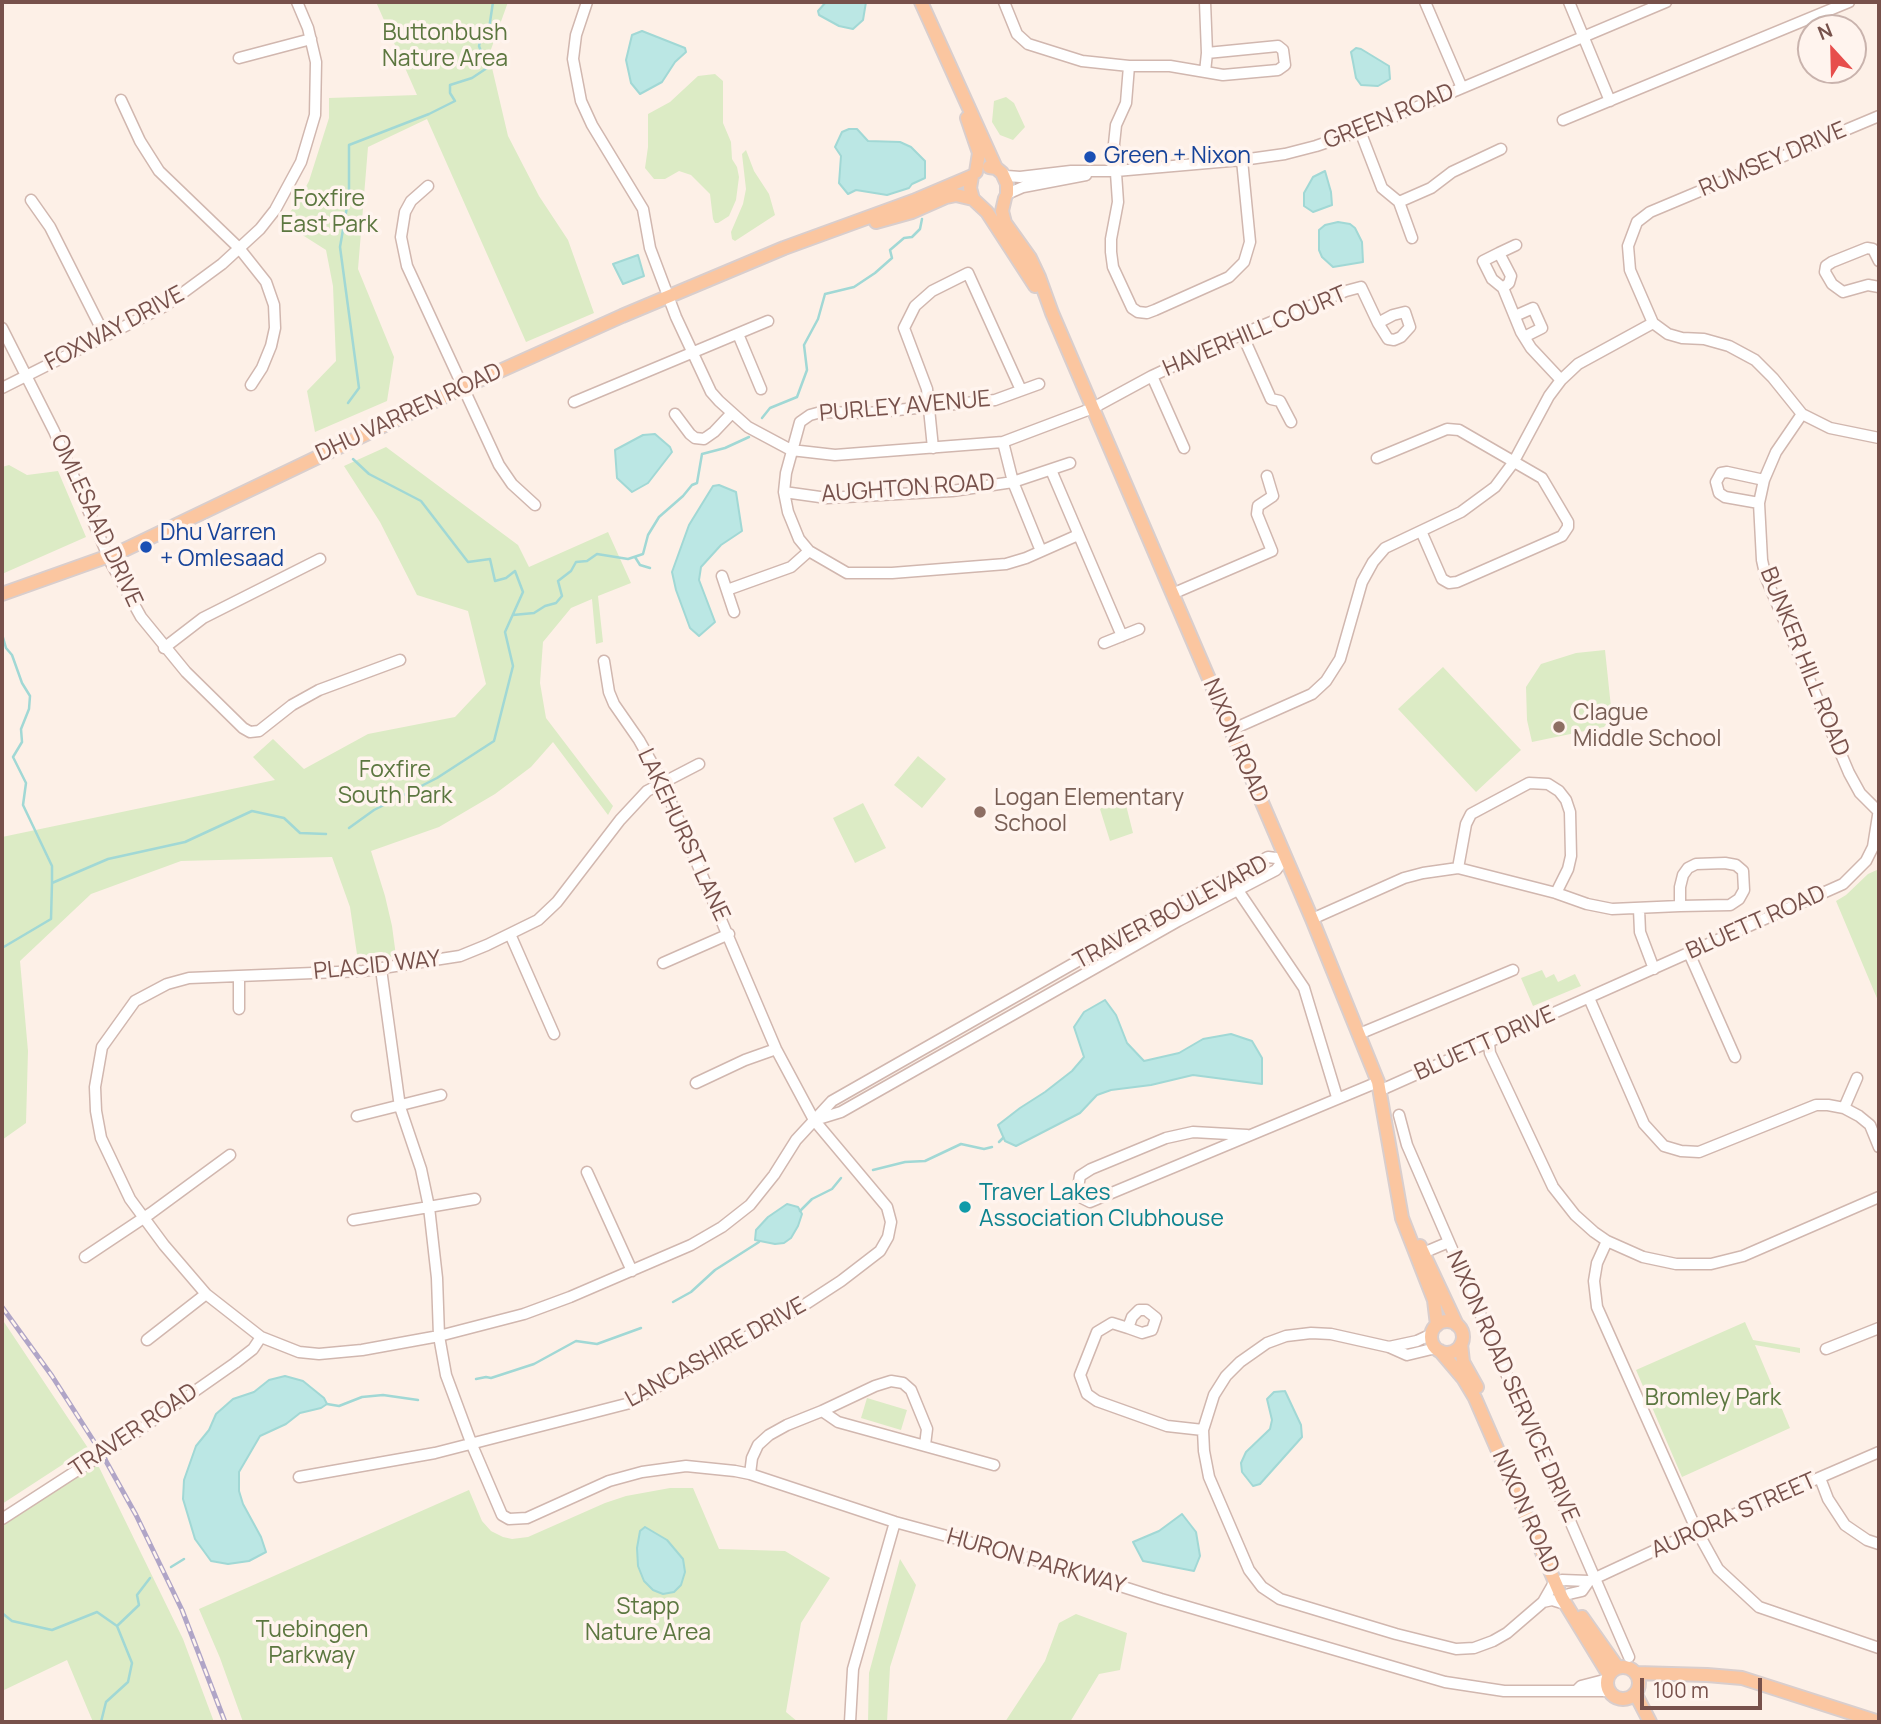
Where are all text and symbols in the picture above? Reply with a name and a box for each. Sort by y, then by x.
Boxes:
north arrow [1797,14,1867,84]
text: N [1814,17,1836,46]
park label: Buttonbush Nature Area [382,20,508,74]
street label: GREEN ROAD [1320,78,1458,156]
street label: RUMSEY DRIVE [1695,117,1851,203]
place label: Green + Nixon [1104,143,1251,171]
marker: Green + Nixon [1082,149,1098,165]
park label: Foxfire East Park [280,186,378,240]
street label: FOXWAY DRIVE [41,281,189,377]
street label: HAVERHILL COURT [1159,281,1351,383]
street label: DHU VARREN ROAD [312,358,506,468]
street label: PURLEY AVENUE [818,386,992,428]
street label: OMLESAAD DRIVE [44,431,148,611]
street label: AUGHTON ROAD [820,469,996,509]
place label: Dhu Varren + Omlesaad [160,520,284,574]
marker: Dhu Varren + Omlesaad [138,539,154,555]
street label: BUNKER HILL ROAD [1753,563,1855,761]
street label: NIXON ROAD [1197,675,1273,807]
place label: Clague Middle School [1573,700,1722,754]
marker: Clague Middle School [1551,719,1567,735]
street label: LAKEHURST LANE [631,744,735,926]
park label: Foxfire South Park [338,757,452,811]
place label: Logan Elementary School [994,785,1184,839]
marker: Logan Elementary School [972,804,988,820]
street label: TRAVER BOULEVARD [1069,850,1273,976]
street label: BLUETT ROAD [1682,880,1830,966]
street label: PLACID WAY [312,946,442,986]
street label: BLUETT DRIVE [1410,1001,1560,1087]
place label: Traver Lakes Association Clubhouse [979,1180,1224,1234]
marker: Traver Lakes Association Clubhouse [957,1199,973,1215]
street label: NIXON ROAD SERVICE DRIVE [1440,1247,1584,1527]
street label: LANCASHIRE DRIVE [621,1292,811,1414]
street label: TRAVER ROAD [65,1378,203,1484]
park label: Bromley Park [1645,1385,1781,1413]
street label: NIXON ROAD [1486,1446,1564,1578]
street label: AURORA STREET [1647,1467,1821,1565]
street label: HURON PARKWAY [943,1523,1129,1601]
park label: Stapp Nature Area [585,1594,711,1648]
park label: Tuebingen Parkway [256,1617,368,1671]
scale bar [1643,1664,1766,1708]
text: 100 m [1653,1676,1709,1704]

